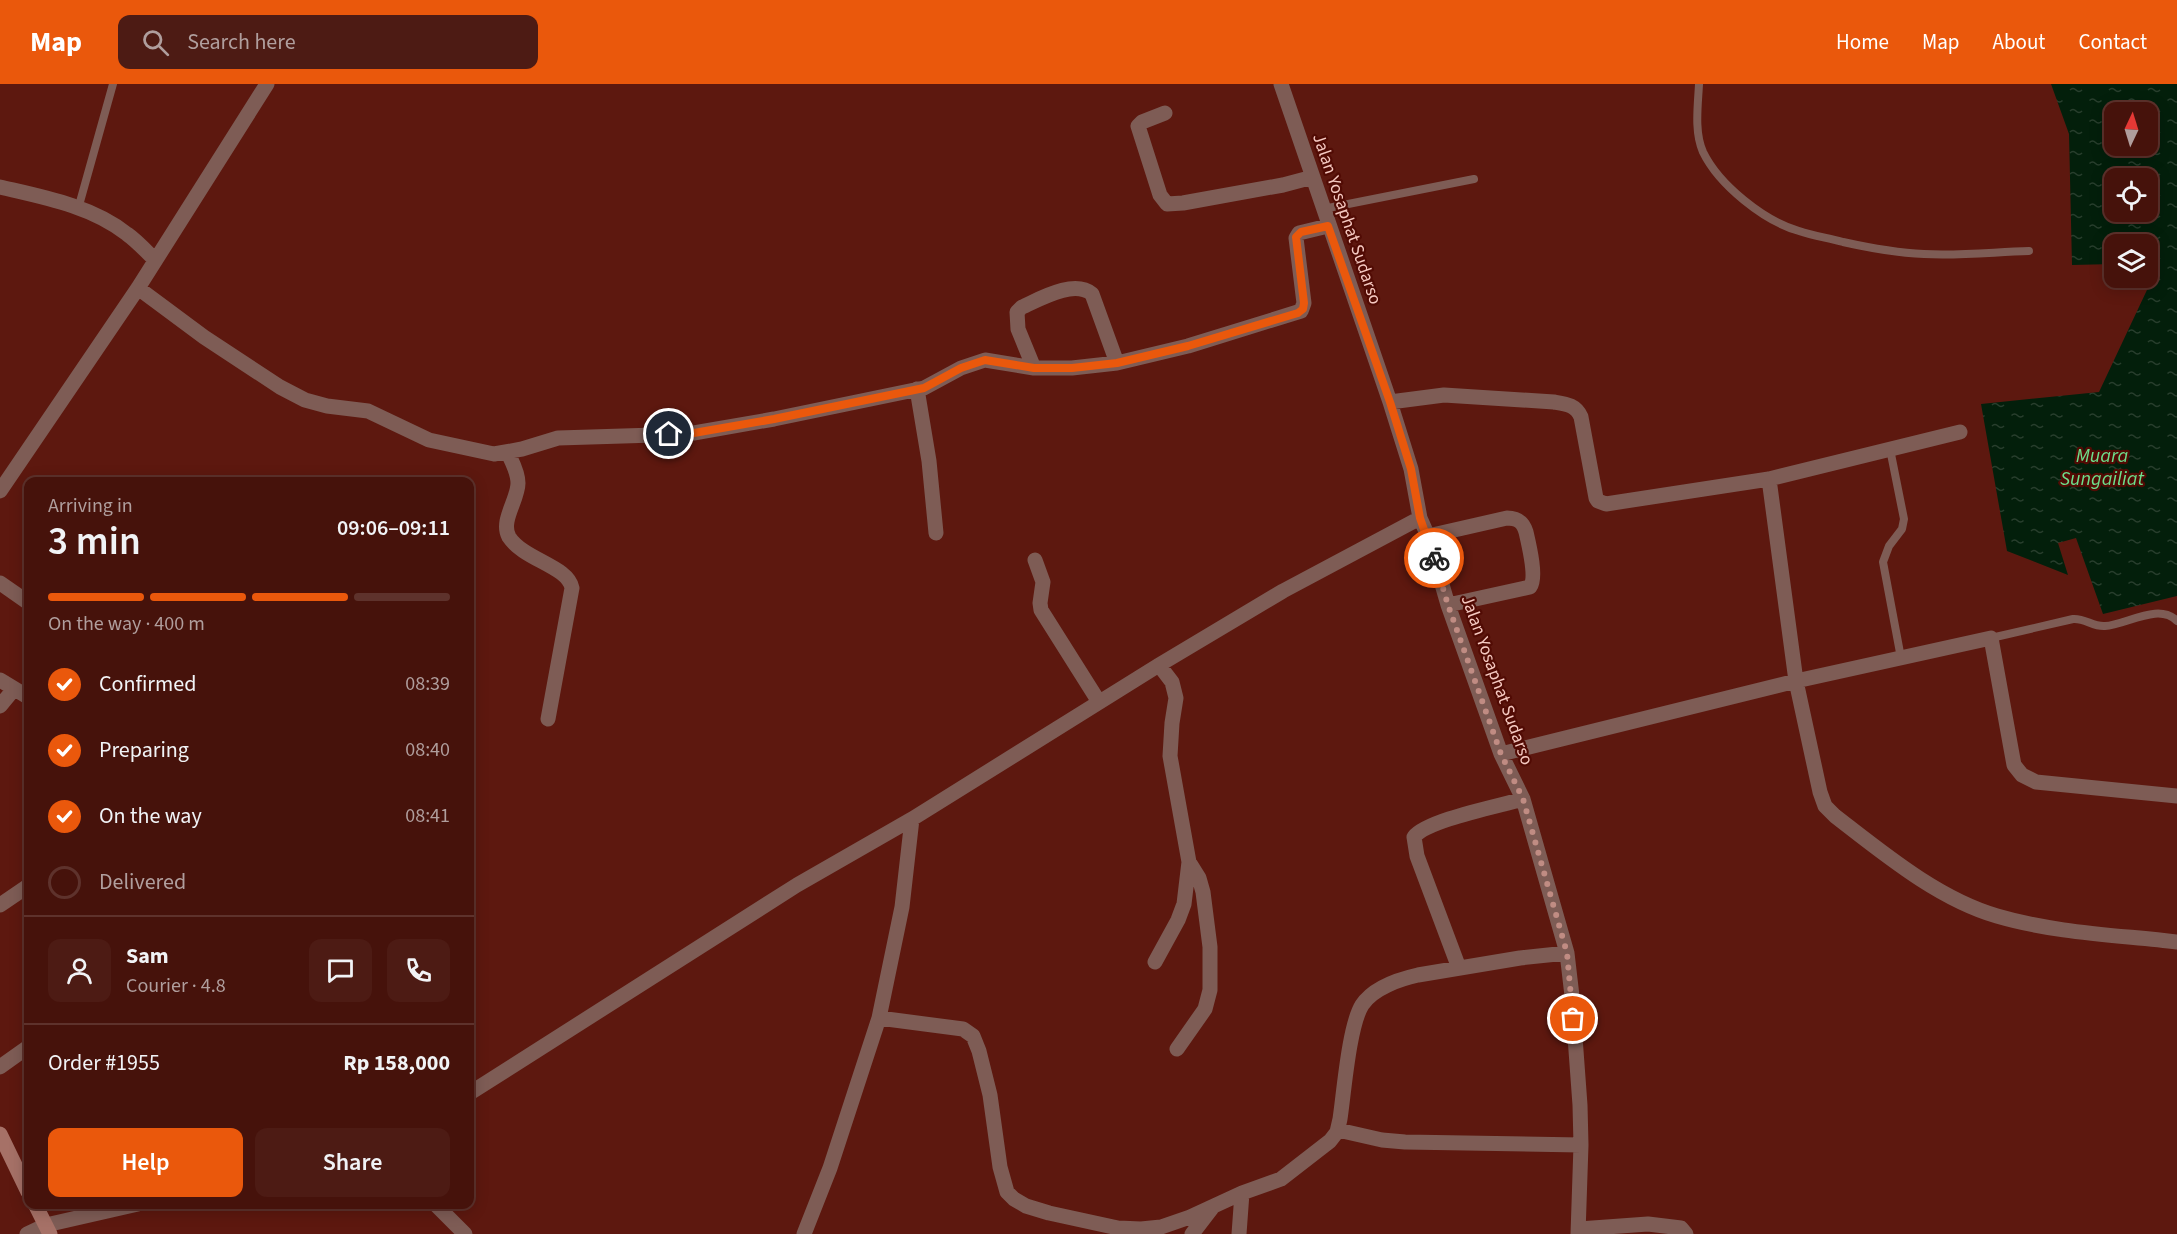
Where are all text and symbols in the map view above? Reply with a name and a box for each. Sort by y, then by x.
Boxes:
search box [118,15,538,69]
text: Map [30,22,82,62]
icon: search [139,26,172,59]
text: Search here [187,26,296,58]
text: Home [1836,27,1889,57]
text: Map [1922,27,1960,57]
text: About [1993,27,2045,57]
text: Contact [2078,27,2147,57]
north arrow [2104,102,2158,156]
map controls [2104,102,2158,288]
street label: Jalan Yosaphat Sudarso [1306,130,1388,308]
button: locate [2104,168,2158,222]
button: layers [2104,234,2158,288]
pin [643,408,694,459]
icon: home [652,417,685,450]
water label: Muara Sungailiat [2060,442,2145,493]
text: Arriving in [48,492,133,520]
text: 09:06–09:11 [337,512,450,544]
text: 3 min [48,514,141,570]
courier [1404,528,1464,588]
icon: bike [1418,542,1451,575]
street label: Jalan Yosaphat Sudarso [1455,592,1539,768]
text: On the way · 400 m [48,610,205,638]
icon: check [48,668,81,701]
text: Confirmed [99,668,196,700]
text: 08:39 [405,670,450,698]
icon: check [48,734,81,767]
text: Preparing [99,734,189,766]
text: 08:40 [405,736,450,764]
icon: check [48,800,81,833]
text: On the way [99,800,202,832]
text: 08:41 [405,802,450,830]
text: Delivered [99,866,186,898]
button: person [48,939,111,1002]
button: chat [309,939,372,1002]
button: phone [387,939,450,1002]
text: Sam [126,940,169,972]
text: Courier · 4.8 [126,972,226,1000]
pin [1547,993,1598,1044]
icon: bag [1556,1002,1589,1035]
text: Order #1955 [48,1047,160,1079]
text: Rp 158,000 [343,1047,450,1079]
button: Help [48,1128,243,1197]
button: Share [255,1128,450,1197]

